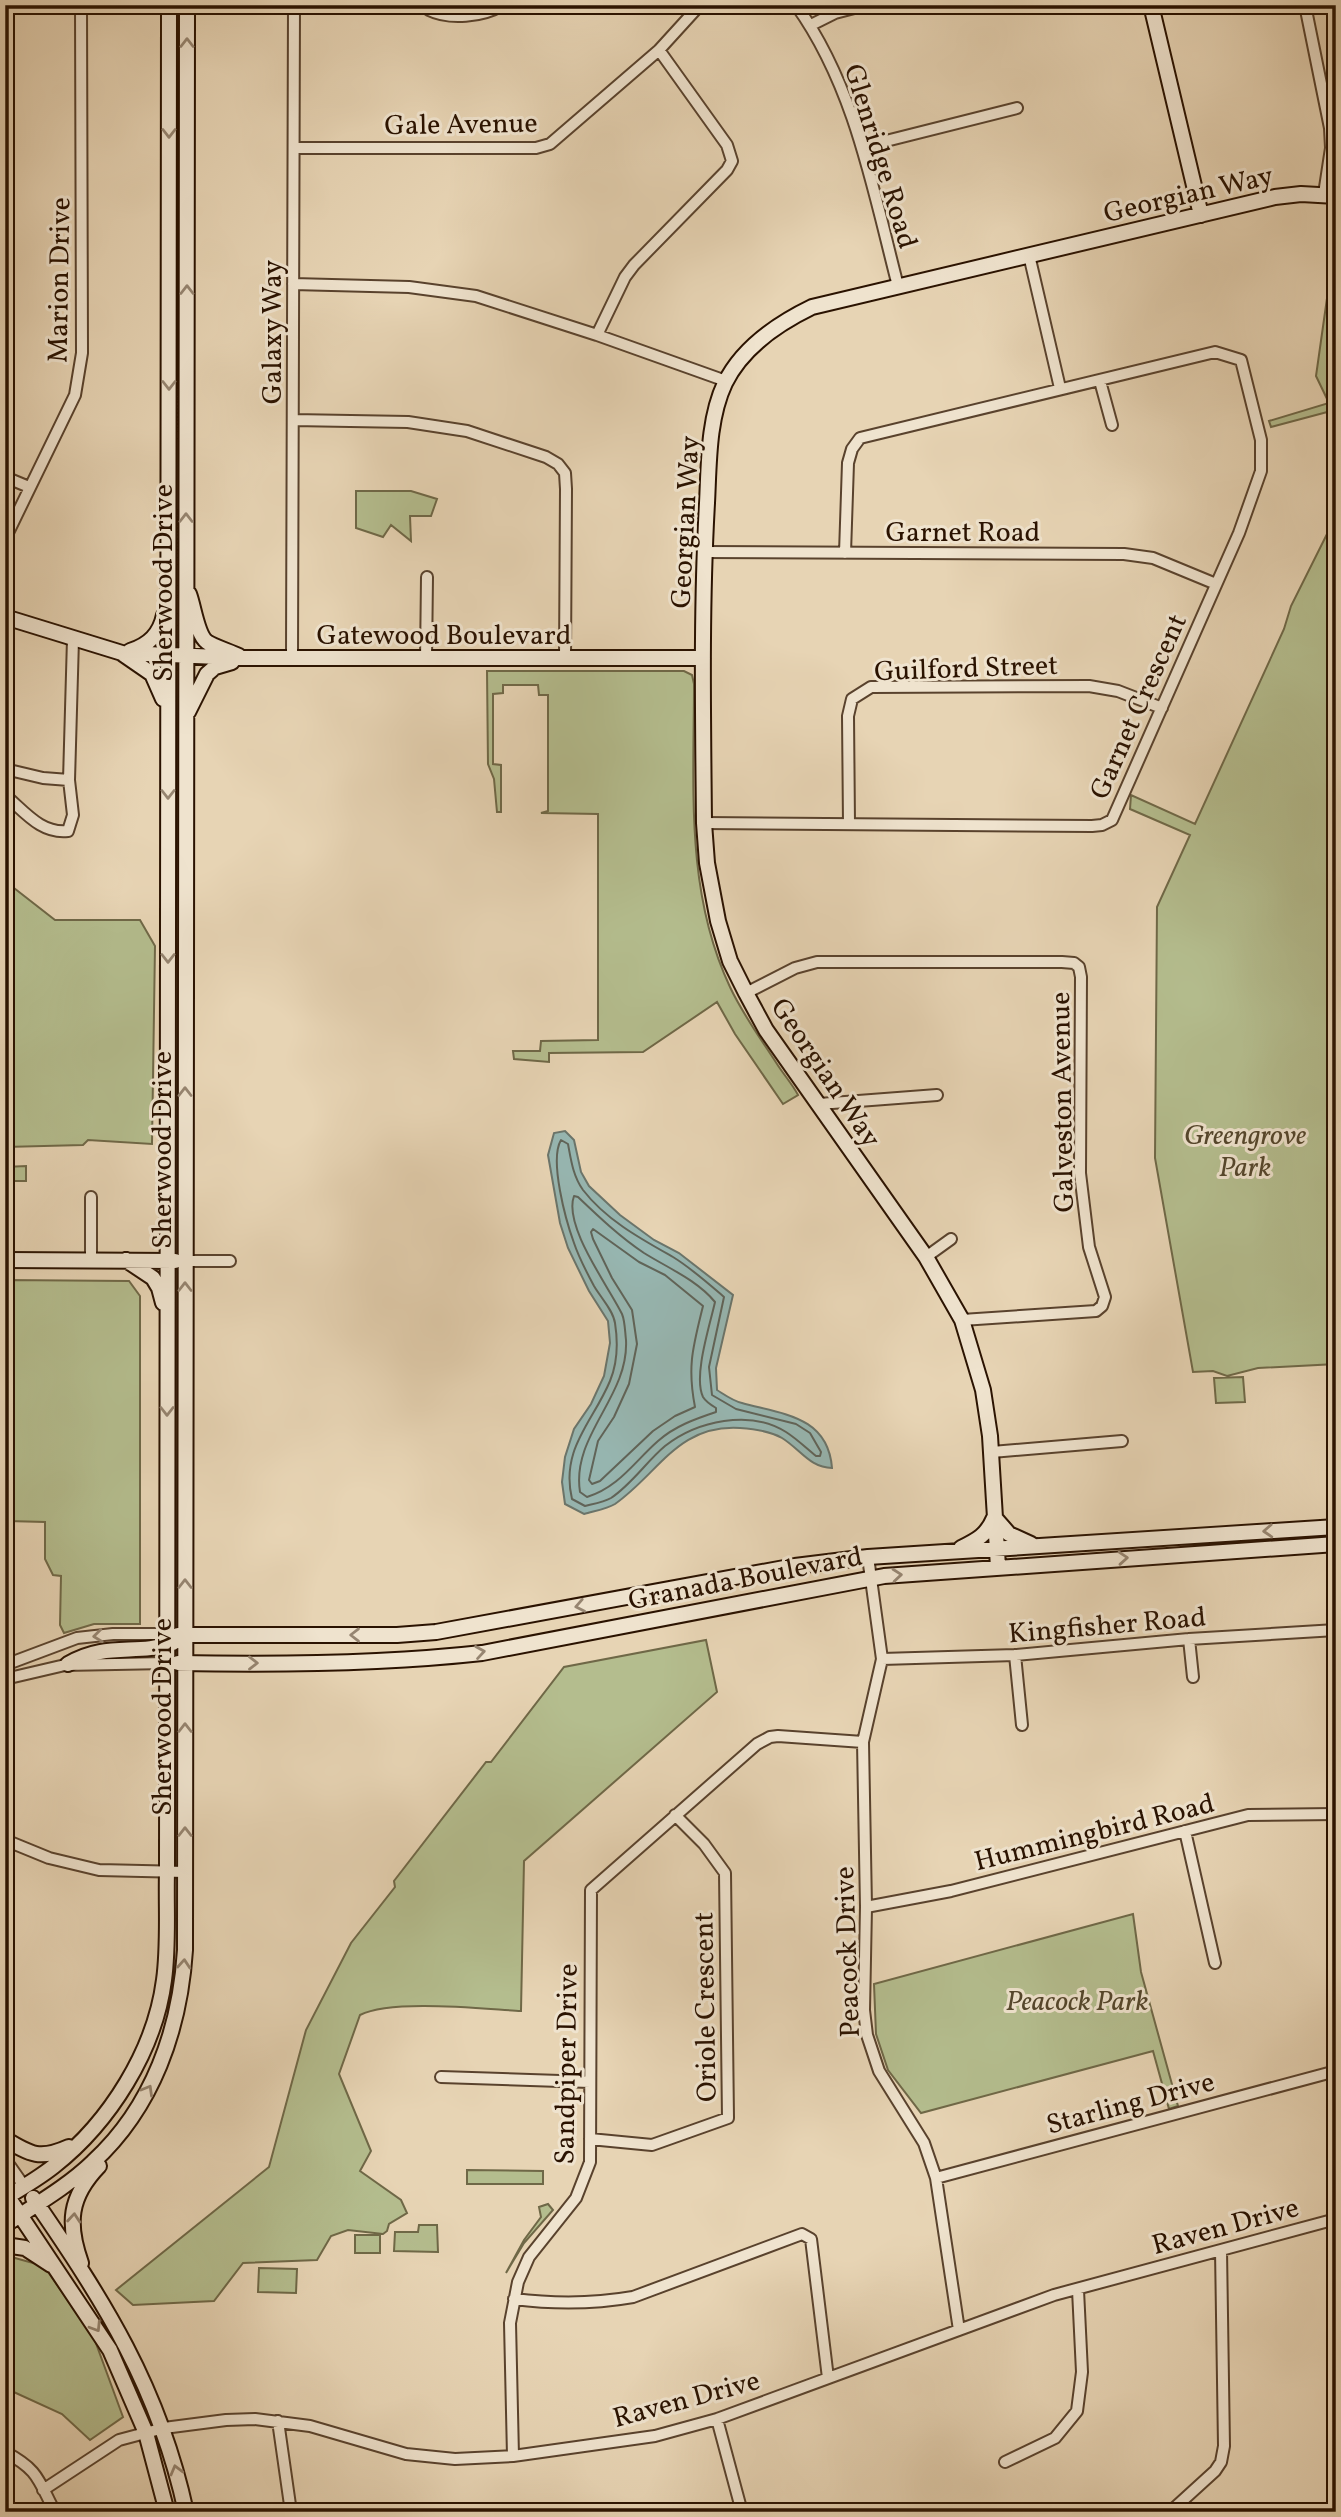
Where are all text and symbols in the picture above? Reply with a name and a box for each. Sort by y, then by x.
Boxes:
one-way arrow [179,38,195,48]
street label: Glenridge Road [833,60,926,254]
street label: Gale Avenue [384,105,538,146]
one-way arrow [161,128,177,139]
street label: Georgian Way [1100,157,1277,234]
street label: Marion Drive [40,197,81,363]
street label: Galaxy Way [254,260,293,404]
one-way arrow [179,284,194,295]
one-way arrow [161,380,177,391]
street label: Georgian Way [662,435,710,609]
street label: Sherwood Drive [145,484,184,682]
one-way arrow [178,512,194,522]
street label: Garnet Road [886,514,1040,553]
street label: Garnet Crescent [1081,608,1198,806]
street label: Gatewood Boulevard [317,617,571,656]
street label: Guilford Street [873,647,1059,692]
one-way arrow [160,789,176,800]
one-way arrow [160,953,176,964]
street label: Georgian Way [760,991,889,1156]
street label: Galveston Avenue [1042,991,1085,1213]
street label: Sherwood Drive [144,1051,183,1249]
one-way arrow [177,1086,193,1096]
park label: Greengrove Park [1184,1117,1306,1188]
one-way arrow [177,1281,193,1291]
one-way arrow [159,1407,175,1417]
one-way arrow [1262,1523,1273,1538]
street label: Granada Boulevard [625,1538,866,1621]
one-way arrow [1118,1551,1129,1566]
one-way arrow [891,1568,902,1583]
one-way arrow [177,1578,193,1589]
one-way arrow [574,1598,586,1613]
street label: Kingfisher Road [1007,1598,1208,1655]
street label: Sherwood Drive [144,1618,183,1816]
one-way arrow [349,1627,359,1643]
one-way arrow [92,1628,103,1643]
one-way arrow [474,1645,486,1660]
one-way arrow [249,1655,259,1671]
one-way arrow [177,1722,193,1732]
street label: Hummingbird Road [971,1785,1219,1882]
one-way arrow [177,1826,193,1837]
street label: Peacock Drive [826,1866,871,2038]
street label: Oriole Crescent [685,1912,728,2102]
one-way arrow [177,1959,192,1970]
street label: Sandpiper Drive [546,1963,589,2165]
park label: Peacock Park [1006,1983,1148,2022]
street label: Starling Drive [1042,2063,1219,2146]
one-way arrow [139,2085,152,2098]
street label: Raven Drive [1148,2189,1303,2266]
one-way arrow [66,2213,81,2224]
one-way arrow [88,2320,101,2333]
street label: Raven Drive [609,2362,764,2439]
one-way arrow [170,2464,184,2476]

